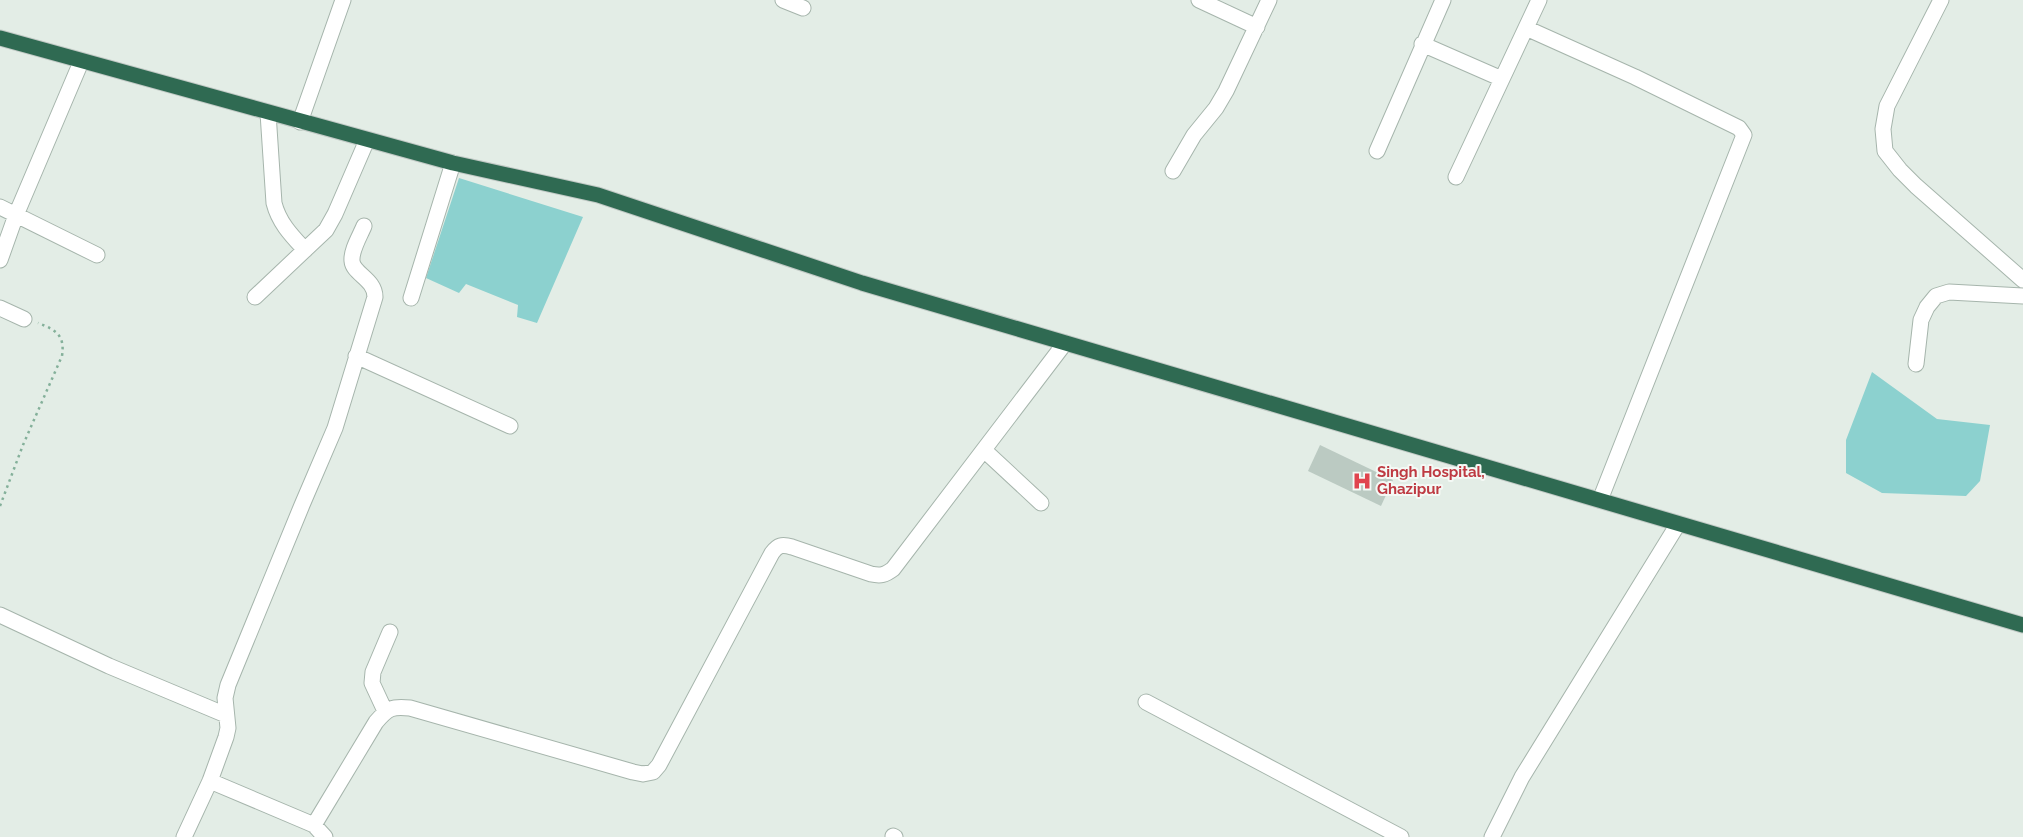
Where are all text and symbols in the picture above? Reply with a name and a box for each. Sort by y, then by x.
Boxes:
place label: Singh Hospital, Ghazipur [1377,463,1485,498]
hospital icon: Singh Hospital, Ghazipur [1351,470,1373,492]

